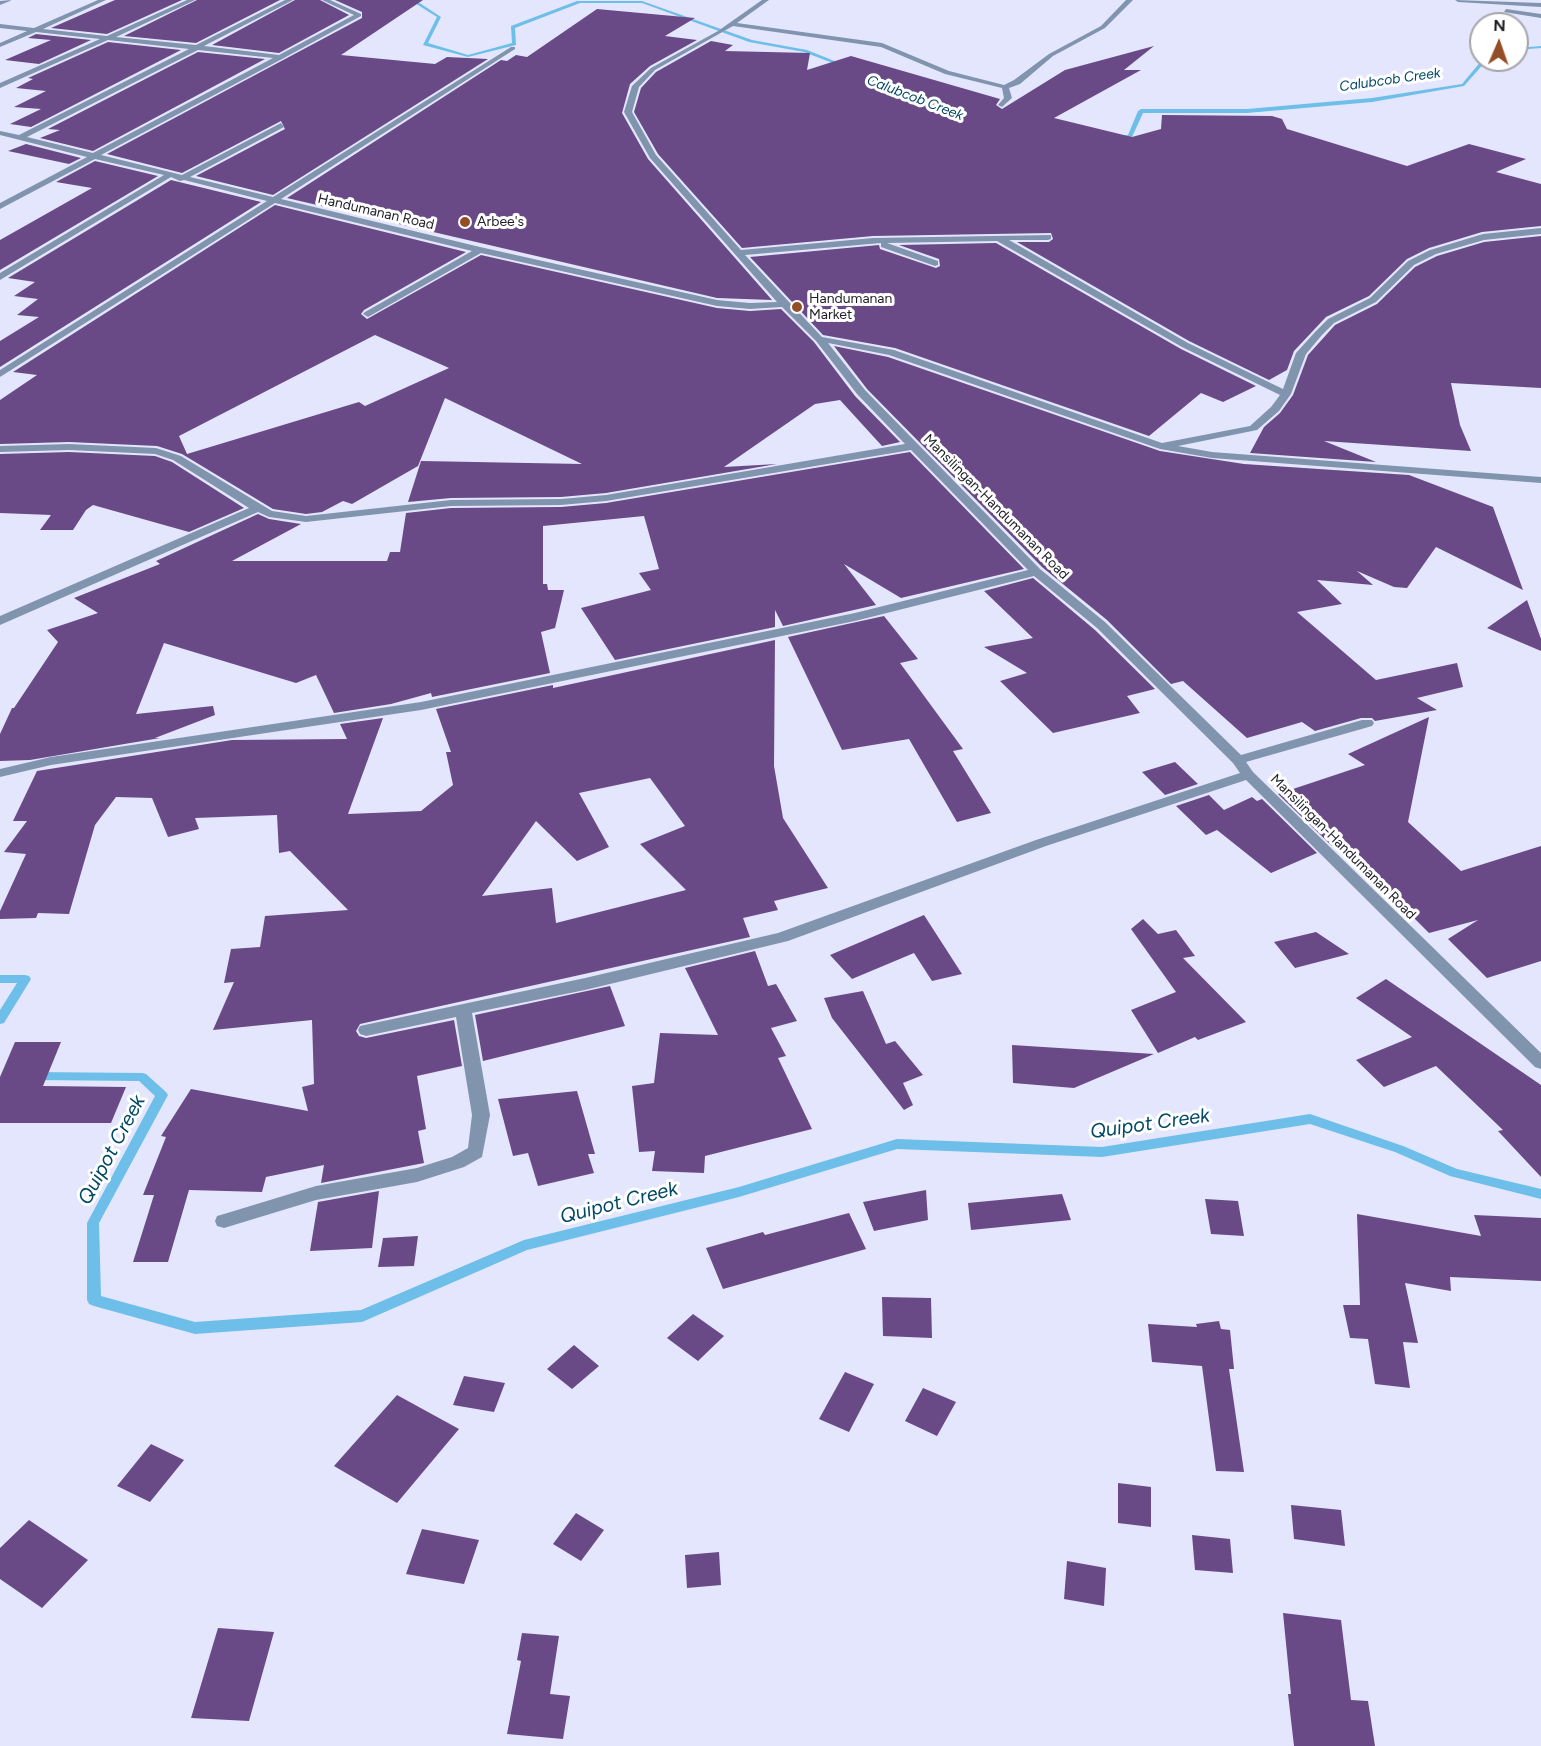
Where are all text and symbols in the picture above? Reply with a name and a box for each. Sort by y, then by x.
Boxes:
north arrow [1469,12,1529,72]
text: N [1493,16,1506,35]
water label: Calubcob Creek [1338,65,1442,95]
water label: Calubcob Creek [864,72,966,124]
street label: Handumanan Road [316,190,436,234]
place label: Arbee's [477,214,524,230]
marker: Arbee's [458,215,472,229]
place label: Handumanan Market [809,291,892,324]
marker: Handumanan Market [790,300,804,314]
street label: Mansilingan-Handumanan Road [920,431,1072,583]
street label: Mansilingan-Handumanan Road [1267,771,1419,923]
water label: Quipot Creek [73,1091,151,1209]
water label: Quipot Creek [1089,1104,1211,1144]
water label: Quipot Creek [558,1177,680,1229]

